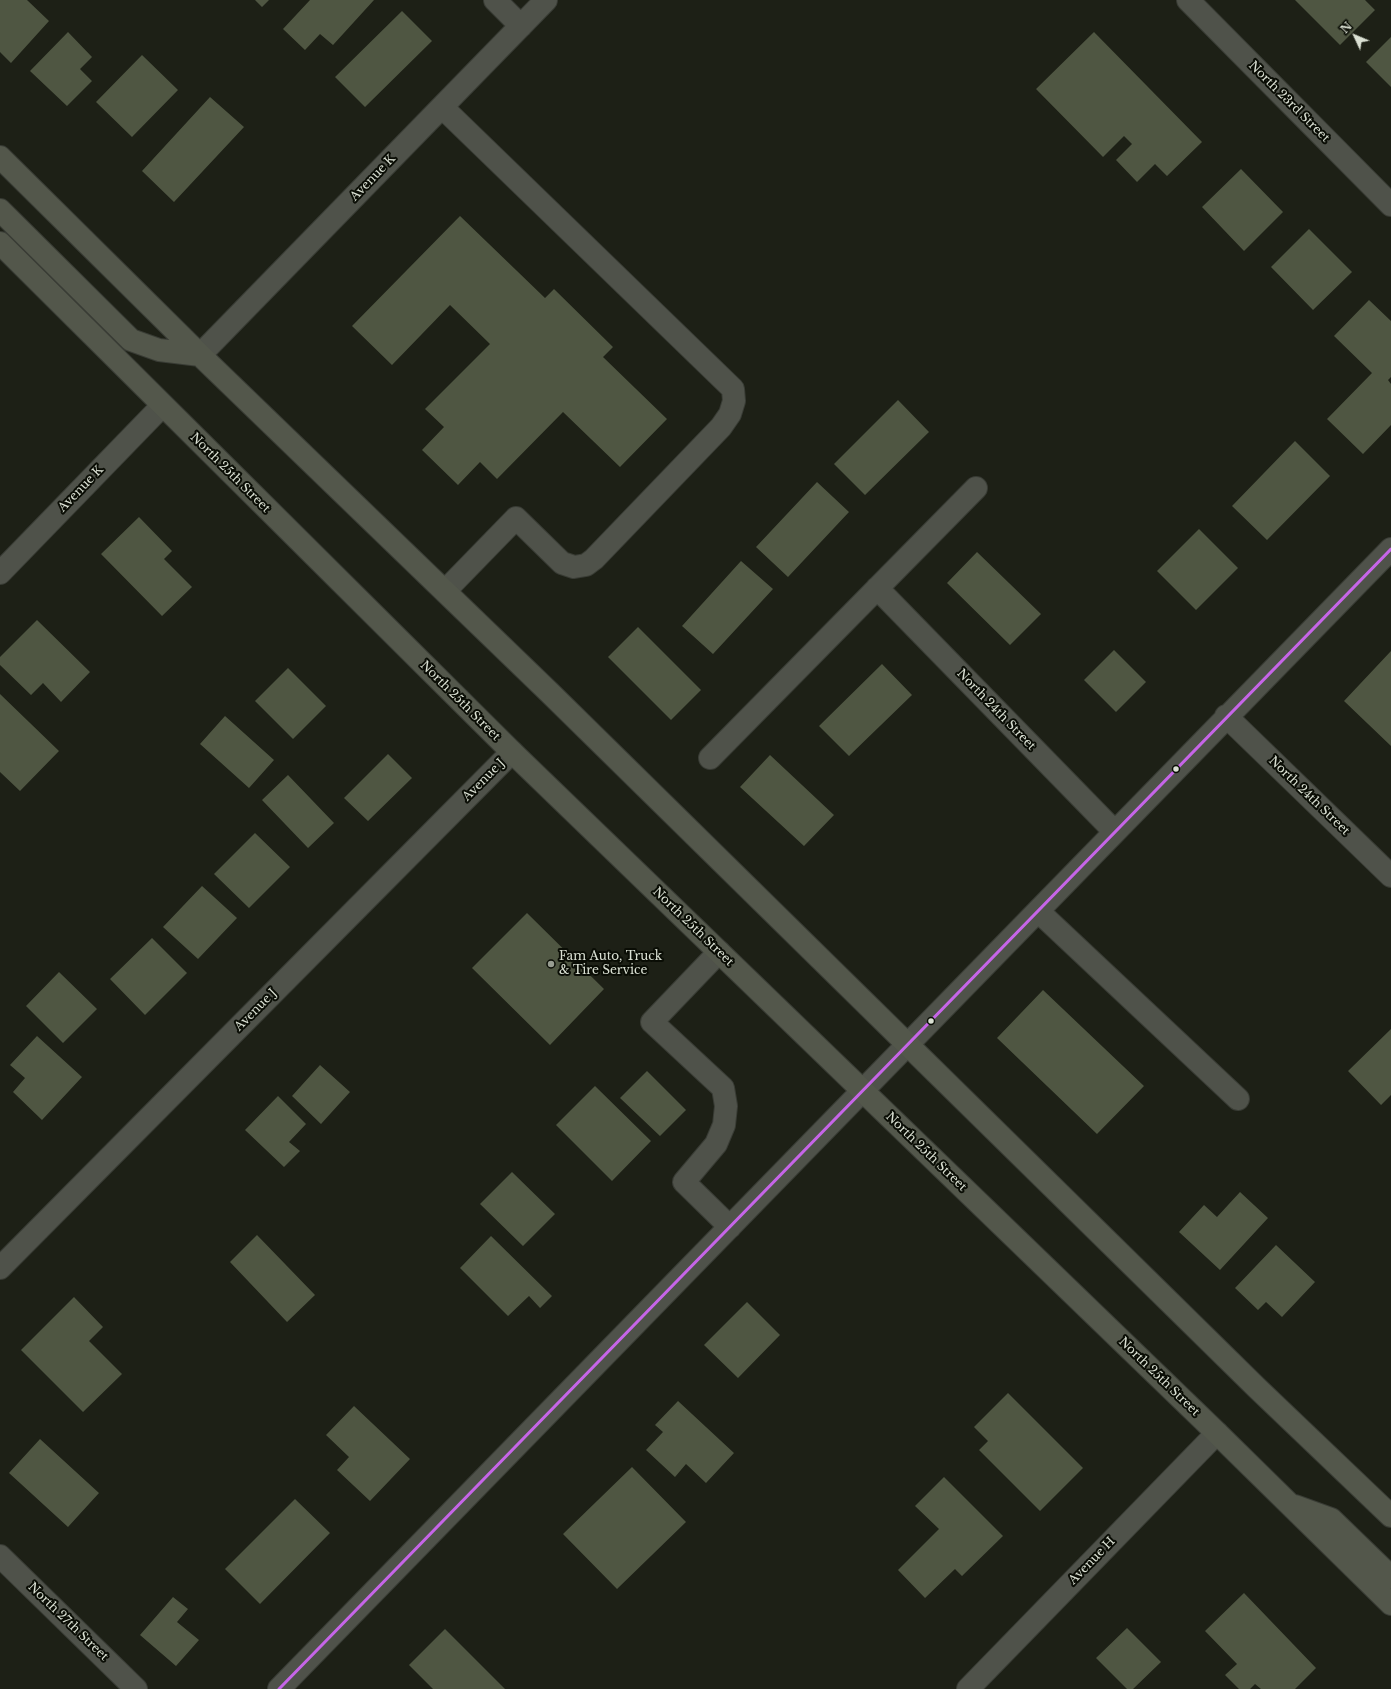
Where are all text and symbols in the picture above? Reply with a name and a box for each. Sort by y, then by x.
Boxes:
north arrow [1335,16,1375,56]
text: N [1338,19,1355,36]
street label: North 23rd Street [1246,59,1332,145]
street label: Avenue K [348,152,398,204]
street label: North 25th Street [187,430,273,516]
street label: Avenue K [56,463,106,515]
street label: North 25th Street [417,658,503,744]
street label: North 24th Street [954,667,1038,753]
street label: North 24th Street [1266,754,1352,838]
street label: Avenue J [460,756,508,804]
unlabelled marker [1171,764,1181,774]
street label: North 25th Street [650,885,736,969]
place label: Fam Auto, Truck & Tire Service [559,950,662,978]
marker: Fam Auto, Truck & Tire Service [546,959,556,969]
street label: Avenue J [232,986,280,1034]
unlabelled marker [926,1016,936,1026]
street label: North 25th Street [883,1110,969,1194]
street label: North 25th Street [1116,1335,1202,1419]
street label: Avenue H [1066,1534,1118,1588]
street label: North 27th Street [25,1580,111,1664]

